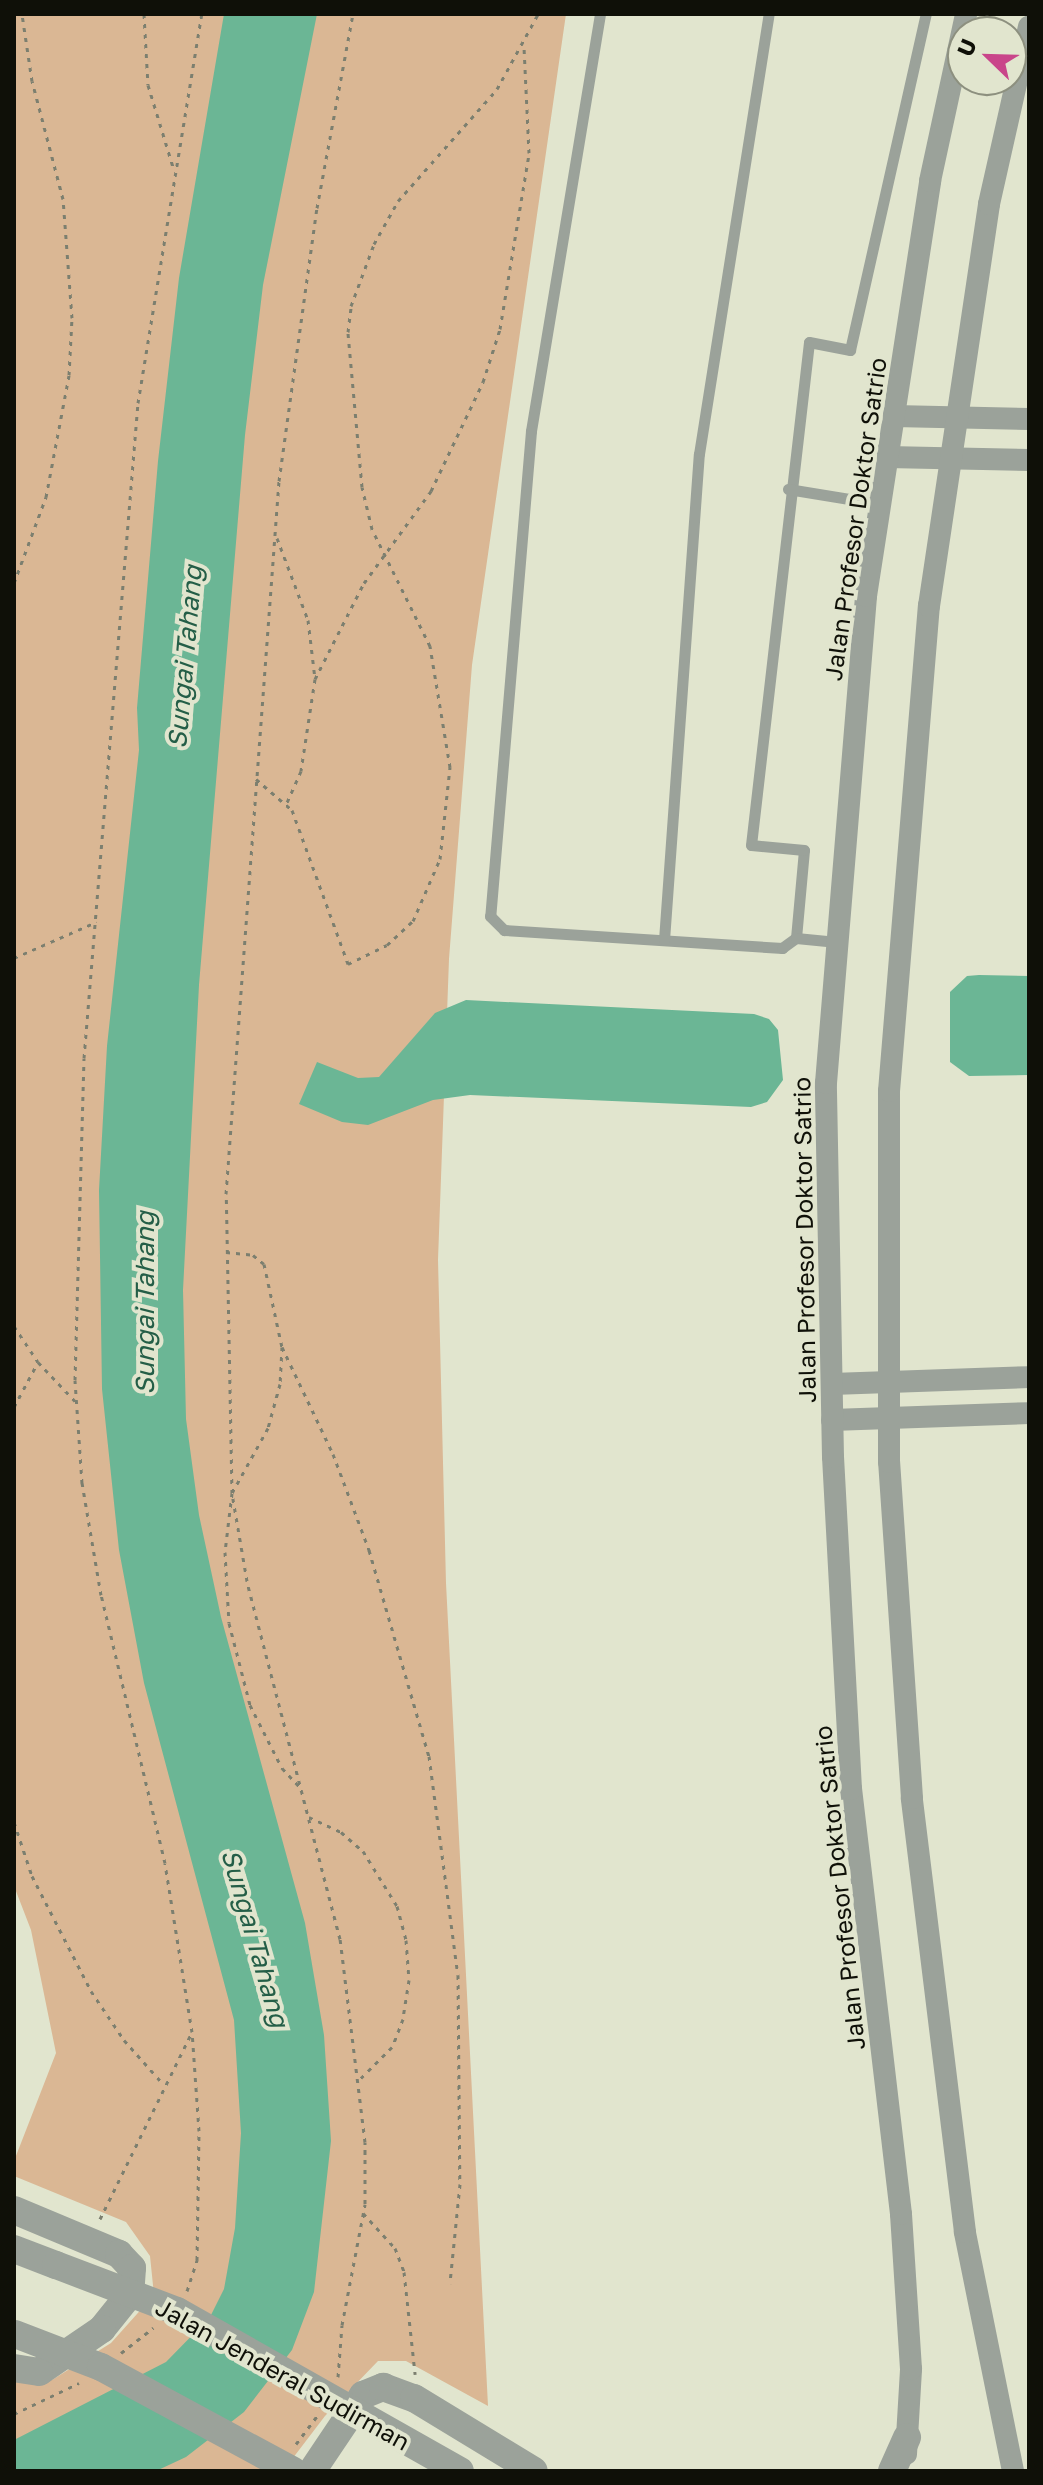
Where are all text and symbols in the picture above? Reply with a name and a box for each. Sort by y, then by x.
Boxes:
north arrow [947,16,1027,96]
text: U [951,35,982,60]
street label: Jalan Profesor Doktor Satrio [818,356,892,682]
water label: Sungai Tahang [161,564,209,750]
street label: Jalan Profesor Doktor Satrio [787,1077,821,1403]
water label: Sungai Tahang [129,1211,161,1395]
street label: Jalan Profesor Doktor Satrio [808,1724,870,2052]
water label: Sungai Tahang [215,1845,295,2031]
street label: Jalan Jenderal Sudirman [151,2292,415,2456]

